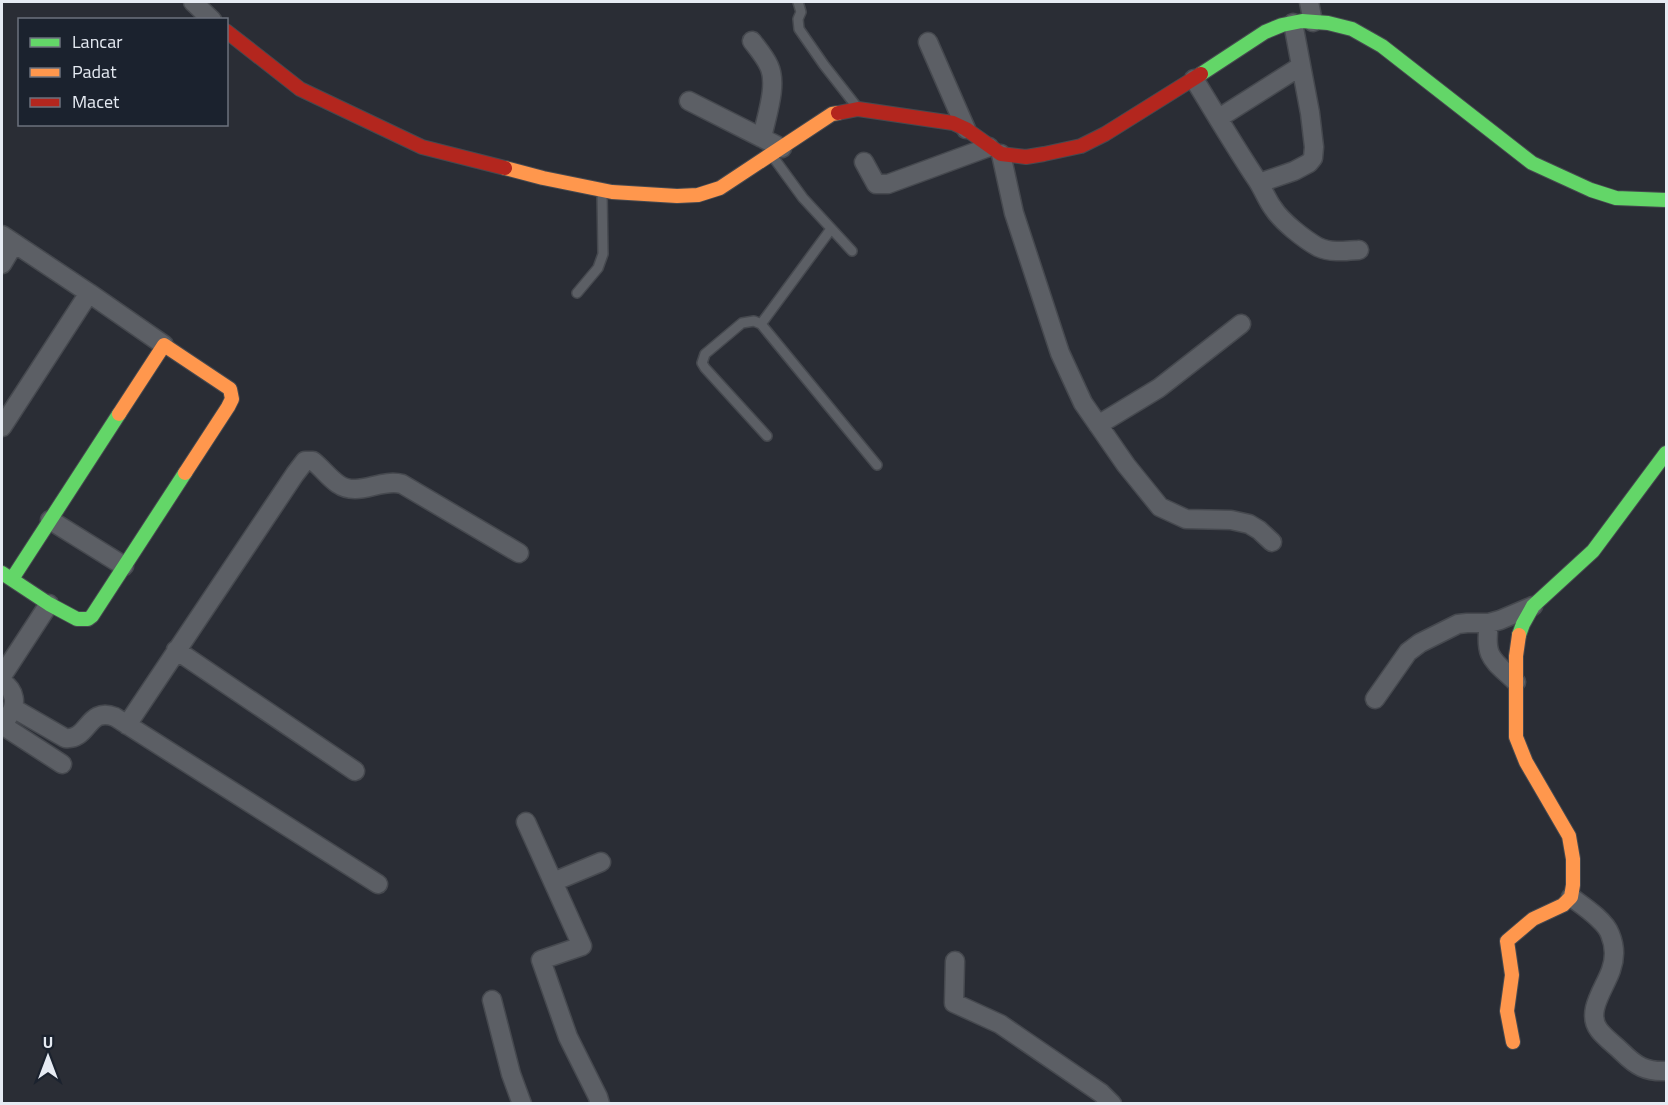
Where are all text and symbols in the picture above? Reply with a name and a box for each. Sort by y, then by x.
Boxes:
legend [18,18,228,126]
text: Lancar [72,28,122,55]
text: Padat [72,58,117,85]
text: Macet [72,88,120,115]
north arrow [18,1027,78,1087]
text: U [43,1030,53,1054]

